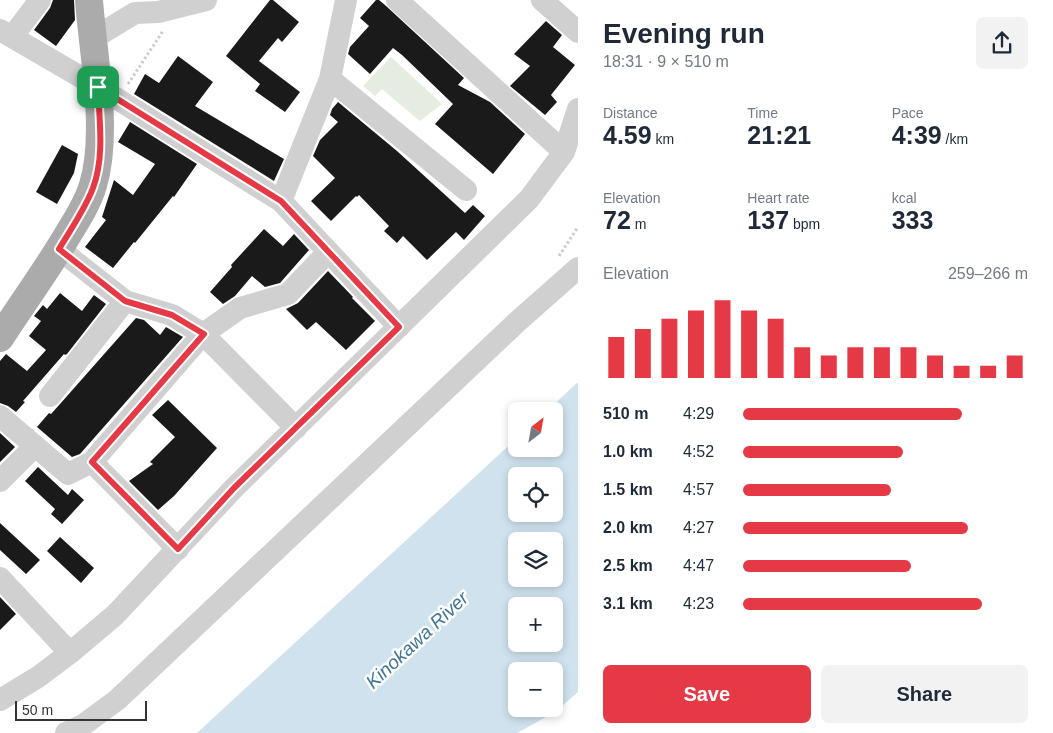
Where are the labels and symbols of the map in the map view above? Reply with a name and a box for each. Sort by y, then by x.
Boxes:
pin [77,66,119,108]
north arrow [508,402,562,458]
water label: Kinokawa River [362,587,473,693]
scale bar [15,698,148,721]

